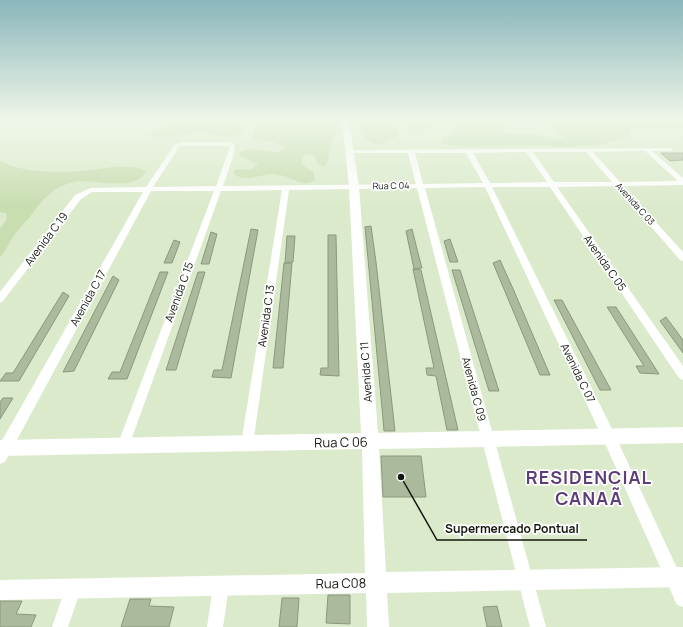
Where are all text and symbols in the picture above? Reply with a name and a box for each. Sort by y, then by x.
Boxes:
street label: Rua C 04 [372,179,410,192]
street label: Avenida C 03 [613,180,658,228]
street label: Avenida C 19 [21,209,71,268]
street label: Avenida C 05 [581,232,630,294]
street label: Avenida C 15 [161,260,196,324]
street label: Avenida C 17 [66,267,109,329]
street label: Avenida C 13 [254,284,277,348]
street label: Avenida C 11 [356,341,375,403]
street label: Avenida C 07 [558,341,599,405]
street label: Avenida C 09 [459,355,490,423]
street label: Rua C 06 [314,433,368,451]
district label: RESIDENCIAL CANAÃ [526,465,652,510]
callout: Supermercado Pontual [437,516,587,540]
text: Supermercado Pontual [445,520,579,537]
street label: Rua C08 [316,574,366,592]

